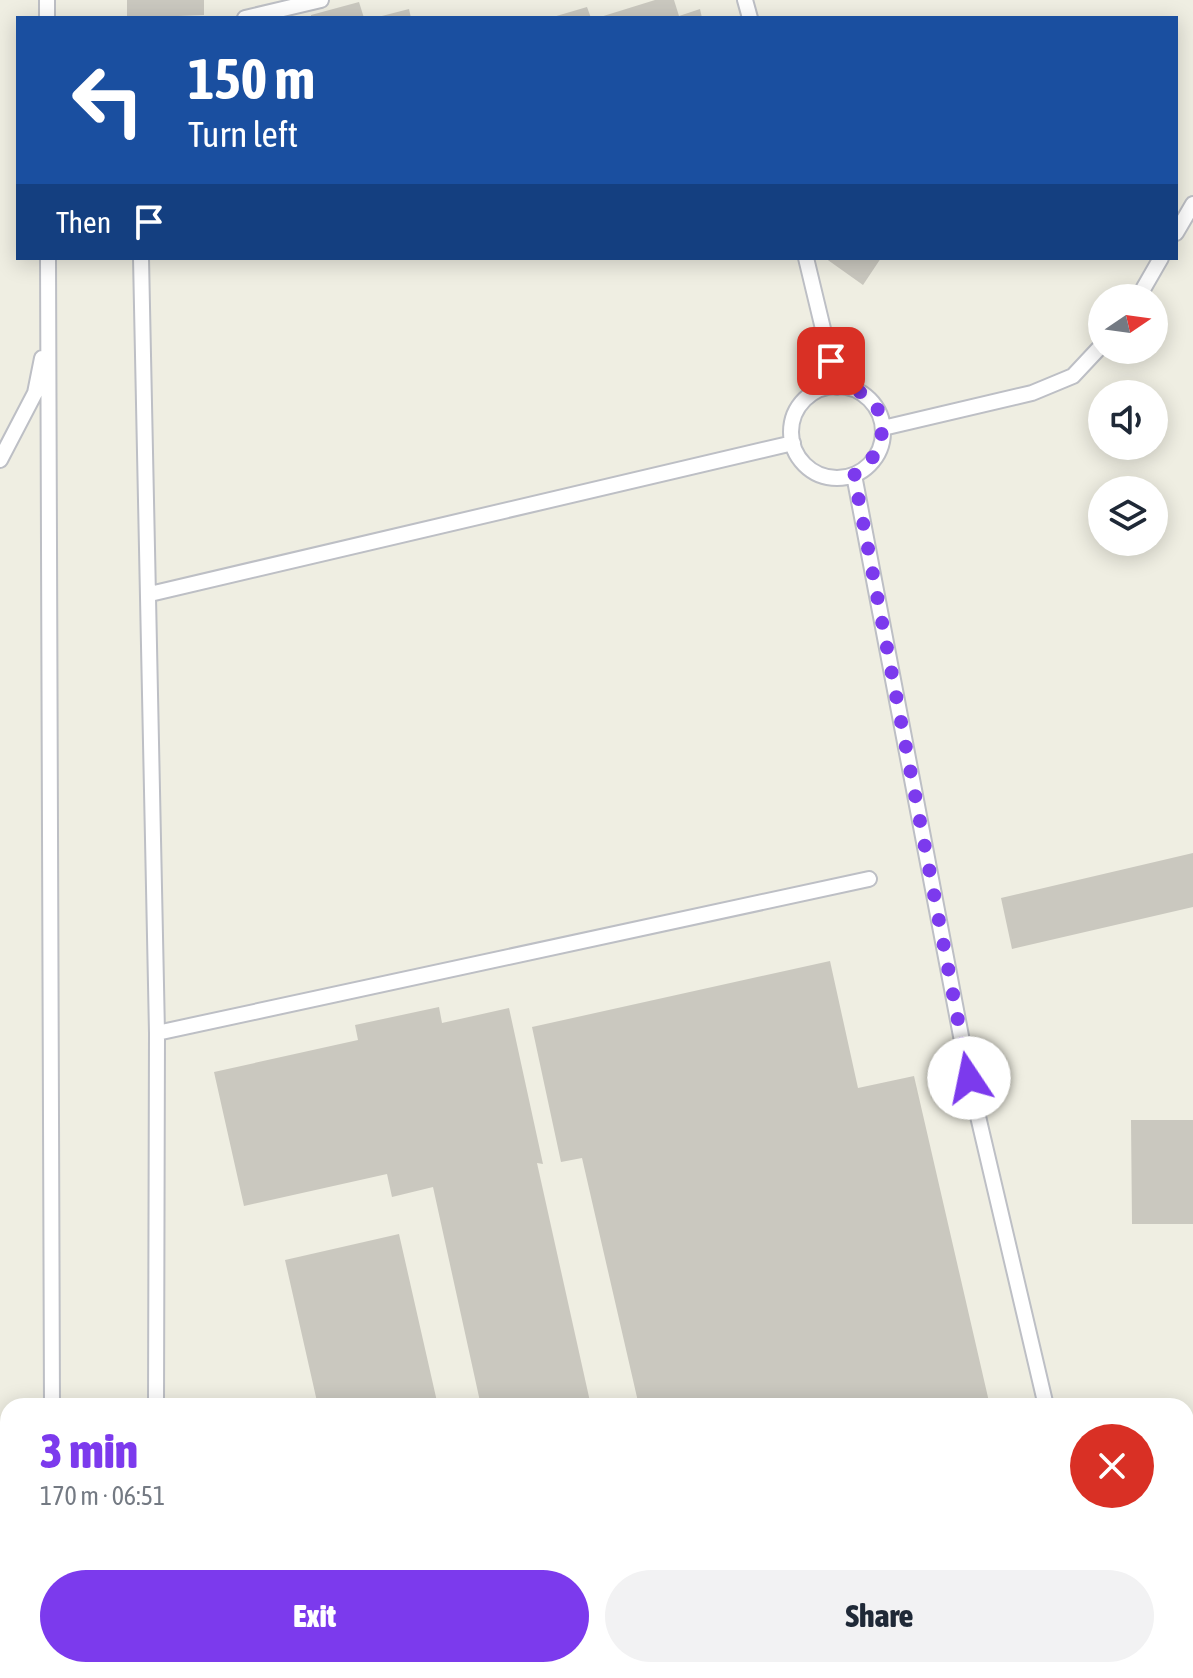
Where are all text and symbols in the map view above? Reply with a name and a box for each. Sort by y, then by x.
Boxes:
text: 150 m [188,47,315,111]
icon: left [56,48,160,152]
text: Turn left [188,113,298,155]
icon: arrive [127,200,171,244]
text: Then [56,205,111,239]
north arrow [1088,284,1168,364]
map controls [1088,284,1168,556]
pin [797,327,865,395]
icon: arrive [809,339,853,383]
button: sound [1088,380,1168,460]
button: layers [1088,476,1168,556]
position arrow [927,1036,1011,1120]
text: 3 min [40,1423,138,1478]
button: close [1070,1424,1154,1508]
text: 170 m · 06:51 [40,1481,165,1511]
button: Exit [40,1570,589,1662]
button: Share [605,1570,1154,1662]

